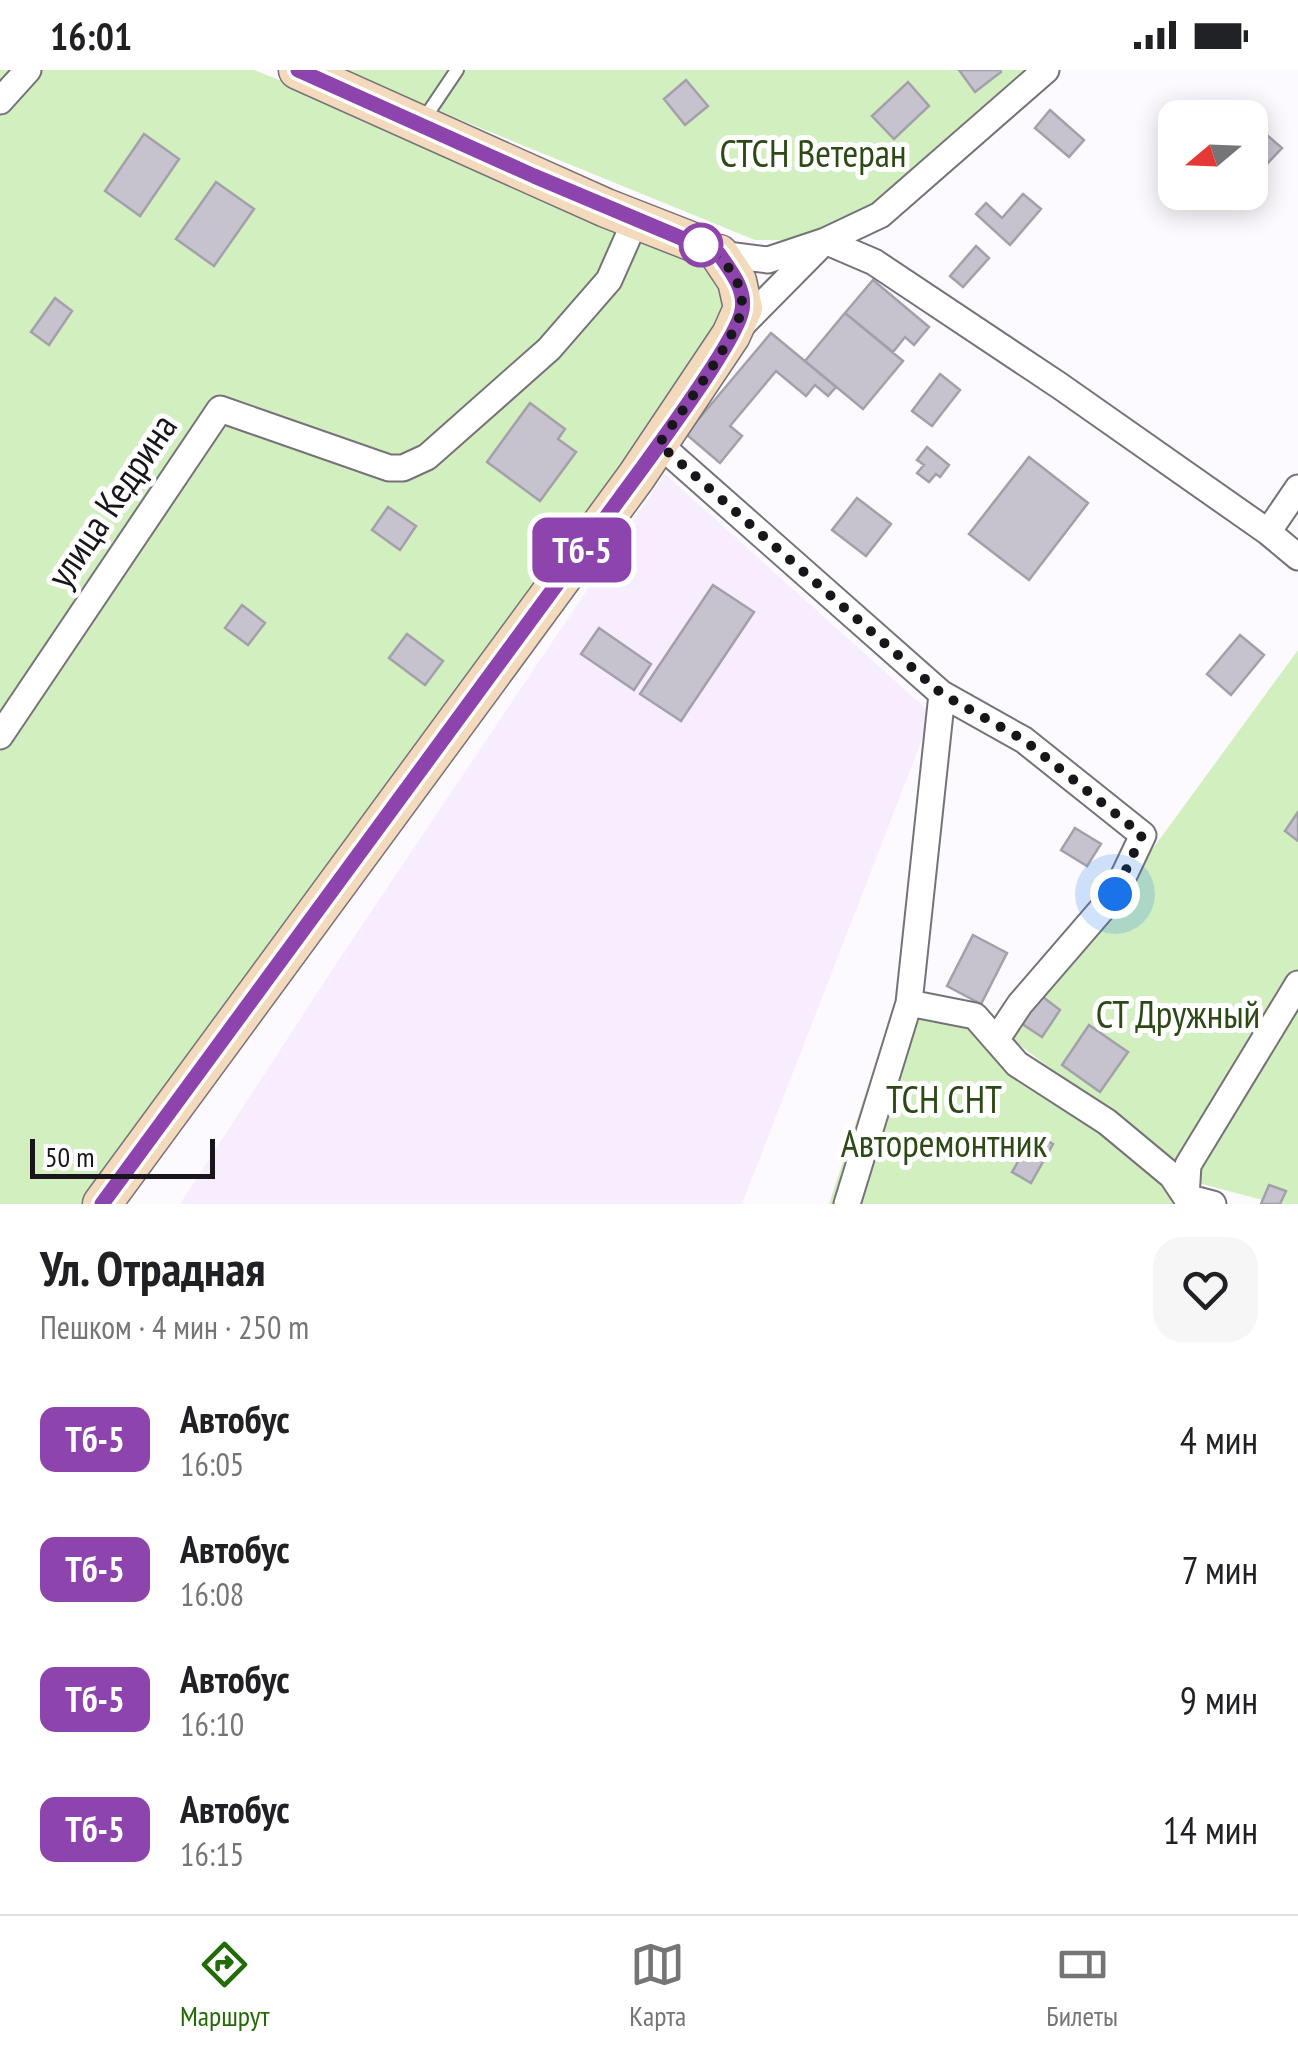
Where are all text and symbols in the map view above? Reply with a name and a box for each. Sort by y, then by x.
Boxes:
text: 16:01 [50,11,132,60]
north arrow [1158,100,1268,210]
map controls [1158,100,1268,210]
park label: СТСН Ветеран [719,128,907,177]
unlabelled marker [680,224,722,266]
street label: улица Кедрина [35,404,187,597]
line badge: Тб-5 [512,518,652,582]
text: Тб-5 [552,527,612,573]
your location [1090,869,1140,919]
park label: СТ Дружный [1096,989,1260,1038]
park label: ТСН СНТ Авторемонтник [841,1074,1047,1167]
scale bar [30,1134,215,1178]
text: 50 m [45,1138,94,1175]
text: Ул. Отрадная [40,1237,265,1299]
button: heart [1153,1237,1258,1342]
text: Пешком · 4 мин · 250 m [40,1306,309,1348]
text: Автобус [180,1394,290,1443]
text: 4 мин [1180,1415,1258,1464]
text: Тб-5 [65,1416,125,1462]
text: 16:05 [180,1443,244,1485]
text: Автобус [180,1524,290,1573]
text: 7 мин [1181,1545,1258,1594]
text: Тб-5 [65,1546,125,1592]
text: 16:08 [180,1573,244,1615]
text: Автобус [180,1654,290,1703]
text: 9 мин [1180,1675,1258,1724]
text: Тб-5 [65,1676,125,1722]
text: 16:10 [180,1703,244,1745]
text: Автобус [180,1784,290,1833]
text: 14 мин [1163,1805,1258,1854]
text: Тб-5 [65,1806,125,1852]
text: 16:15 [180,1833,244,1875]
tab: Маршрут [180,1937,269,2034]
tab: Карта [629,1937,686,2034]
tab: Билеты [1046,1937,1118,2034]

